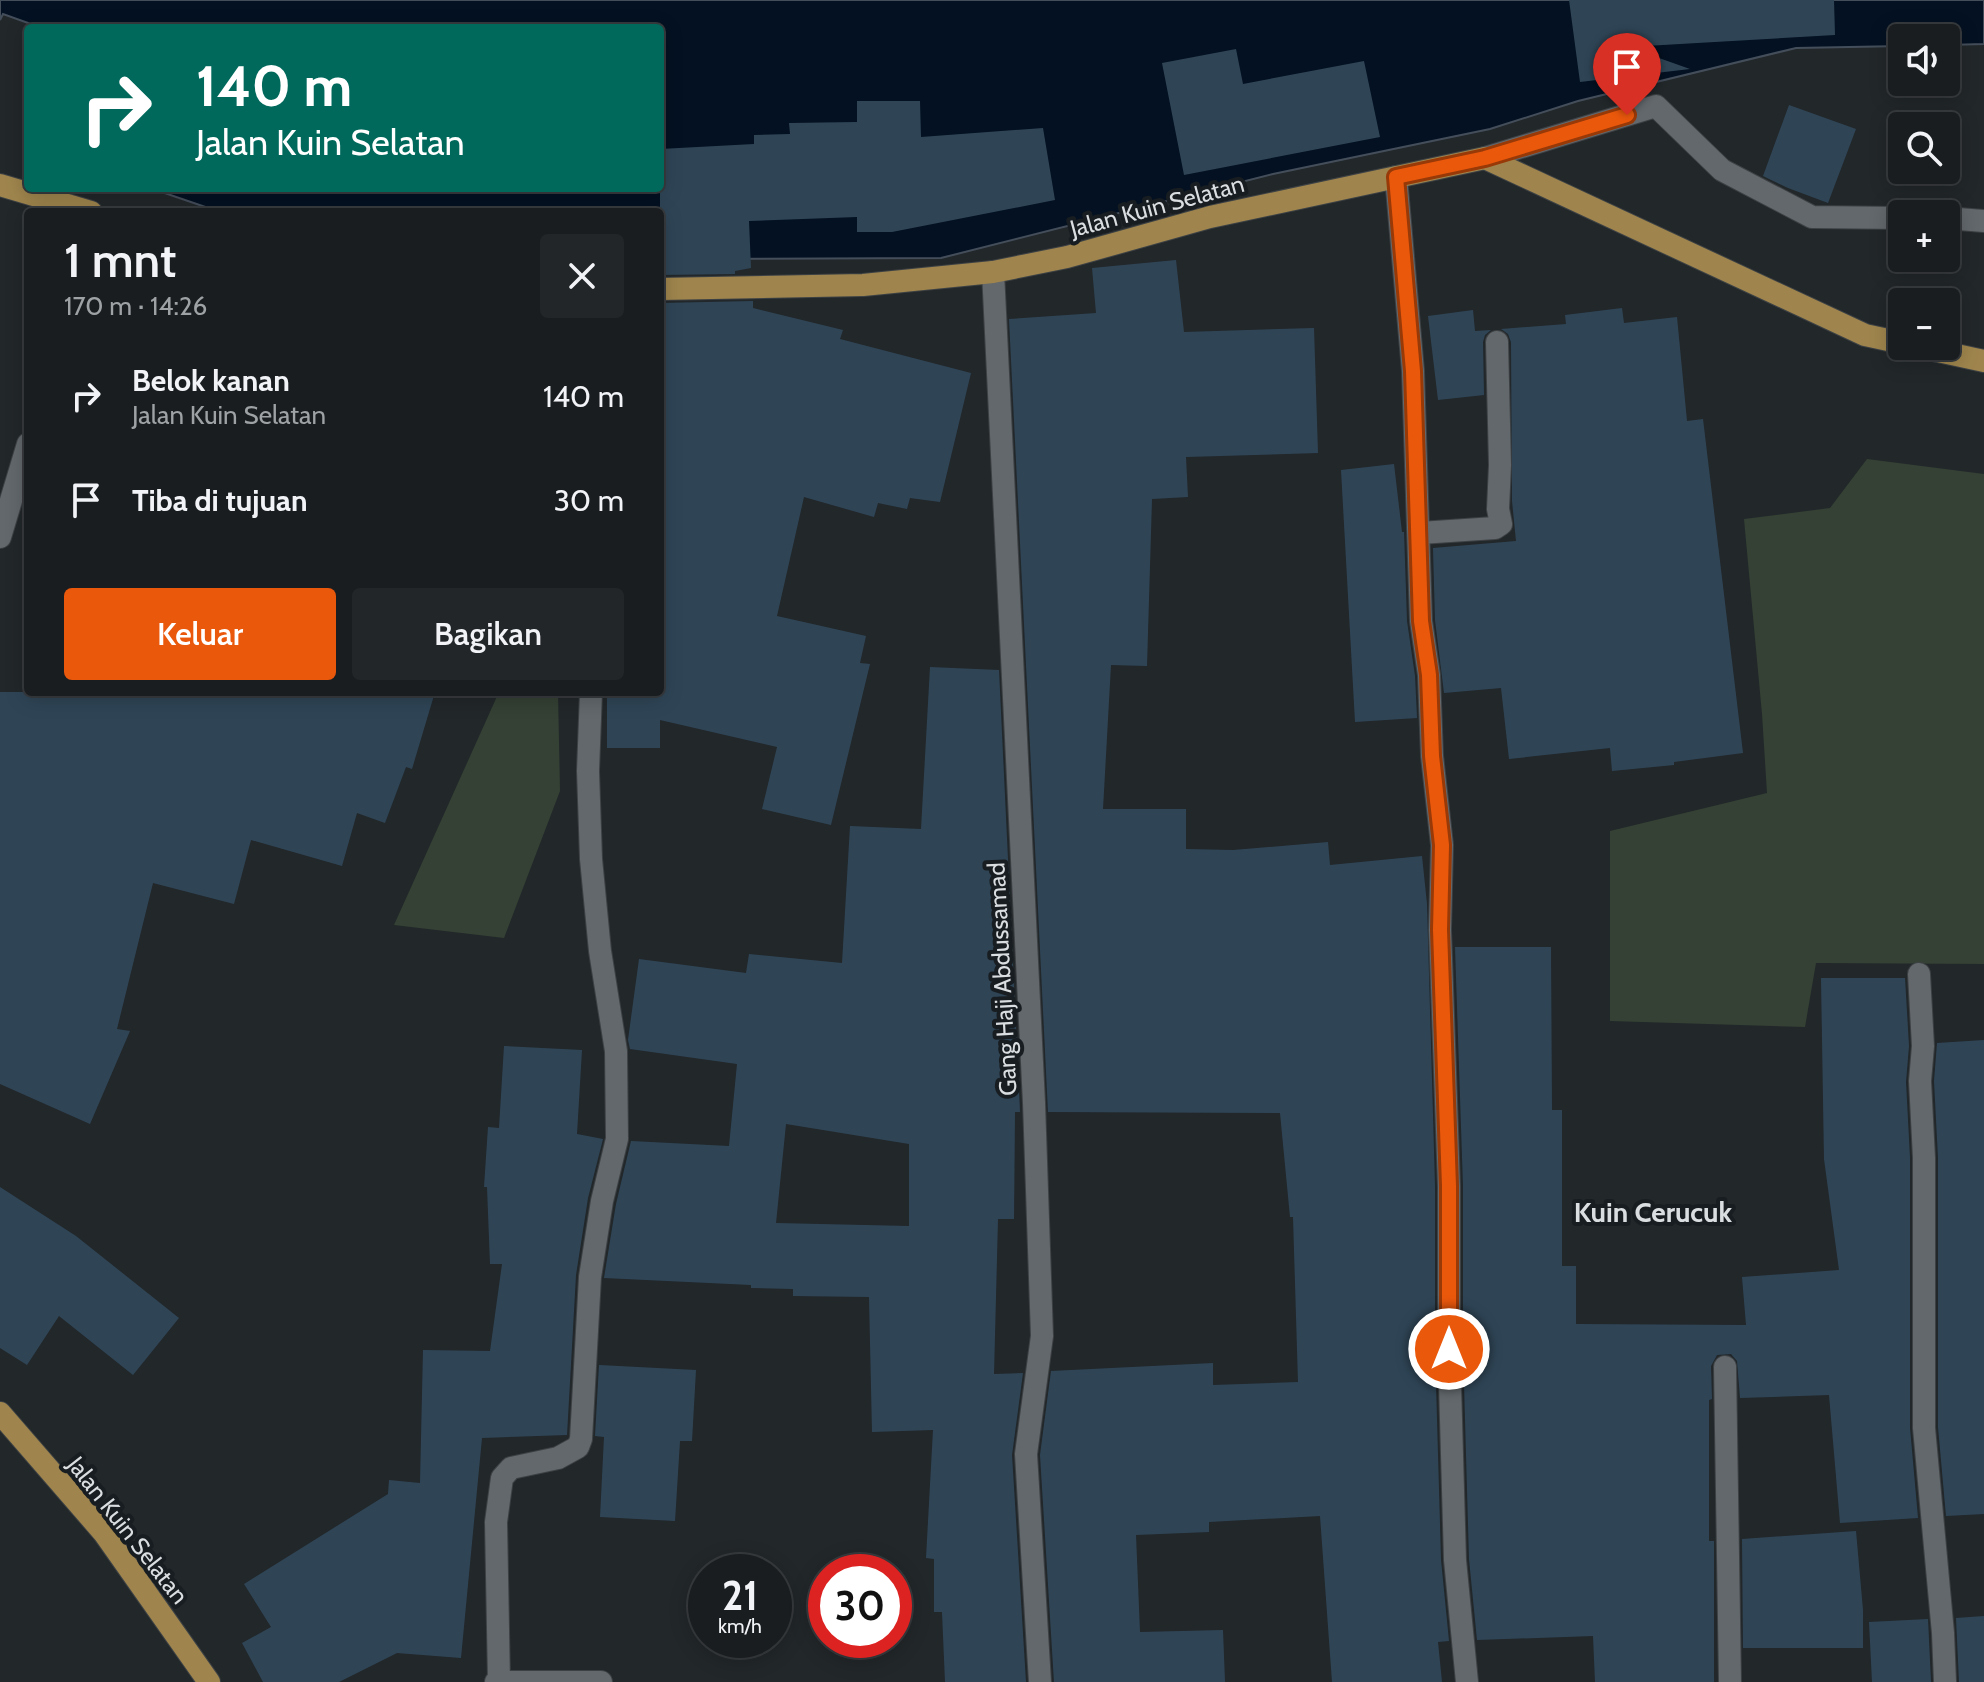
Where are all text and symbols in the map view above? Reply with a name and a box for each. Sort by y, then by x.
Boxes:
map controls [1888,24,1960,360]
button: sound [1888,24,1960,96]
pin [1593,33,1661,115]
icon: arrive [1605,45,1649,89]
text: 140 m [196,52,352,120]
icon: right [64,56,168,160]
button: search [1888,112,1960,184]
text: Jalan Kuin Selatan [196,120,465,164]
street label: Jalan Kuin Selatan [1066,169,1247,243]
button: + [1888,200,1960,272]
text: 1 mnt [64,231,176,289]
button: close [540,234,624,318]
button: − [1888,288,1960,360]
text: 170 m · 14:26 [64,290,207,322]
text: Belok kanan [132,362,290,399]
icon: right [64,374,108,418]
text: 140 m [543,378,624,415]
text: Jalan Kuin Selatan [132,399,326,431]
icon: arrive [64,478,108,522]
text: Tiba di tujuan [132,482,308,519]
text: 30 m [554,482,624,519]
button: Keluar [64,588,336,680]
button: Bagikan [352,588,624,680]
street label: Gang Haji Abdussamad [981,862,1023,1096]
district label: Kuin Cerucuk [1574,1195,1733,1229]
position arrow [1407,1307,1491,1391]
street label: Jalan Kuin Selatan [61,1450,195,1610]
speed limit sign: 30 [808,1554,912,1658]
text: 21 [722,1571,758,1620]
text: km/h [718,1614,762,1638]

